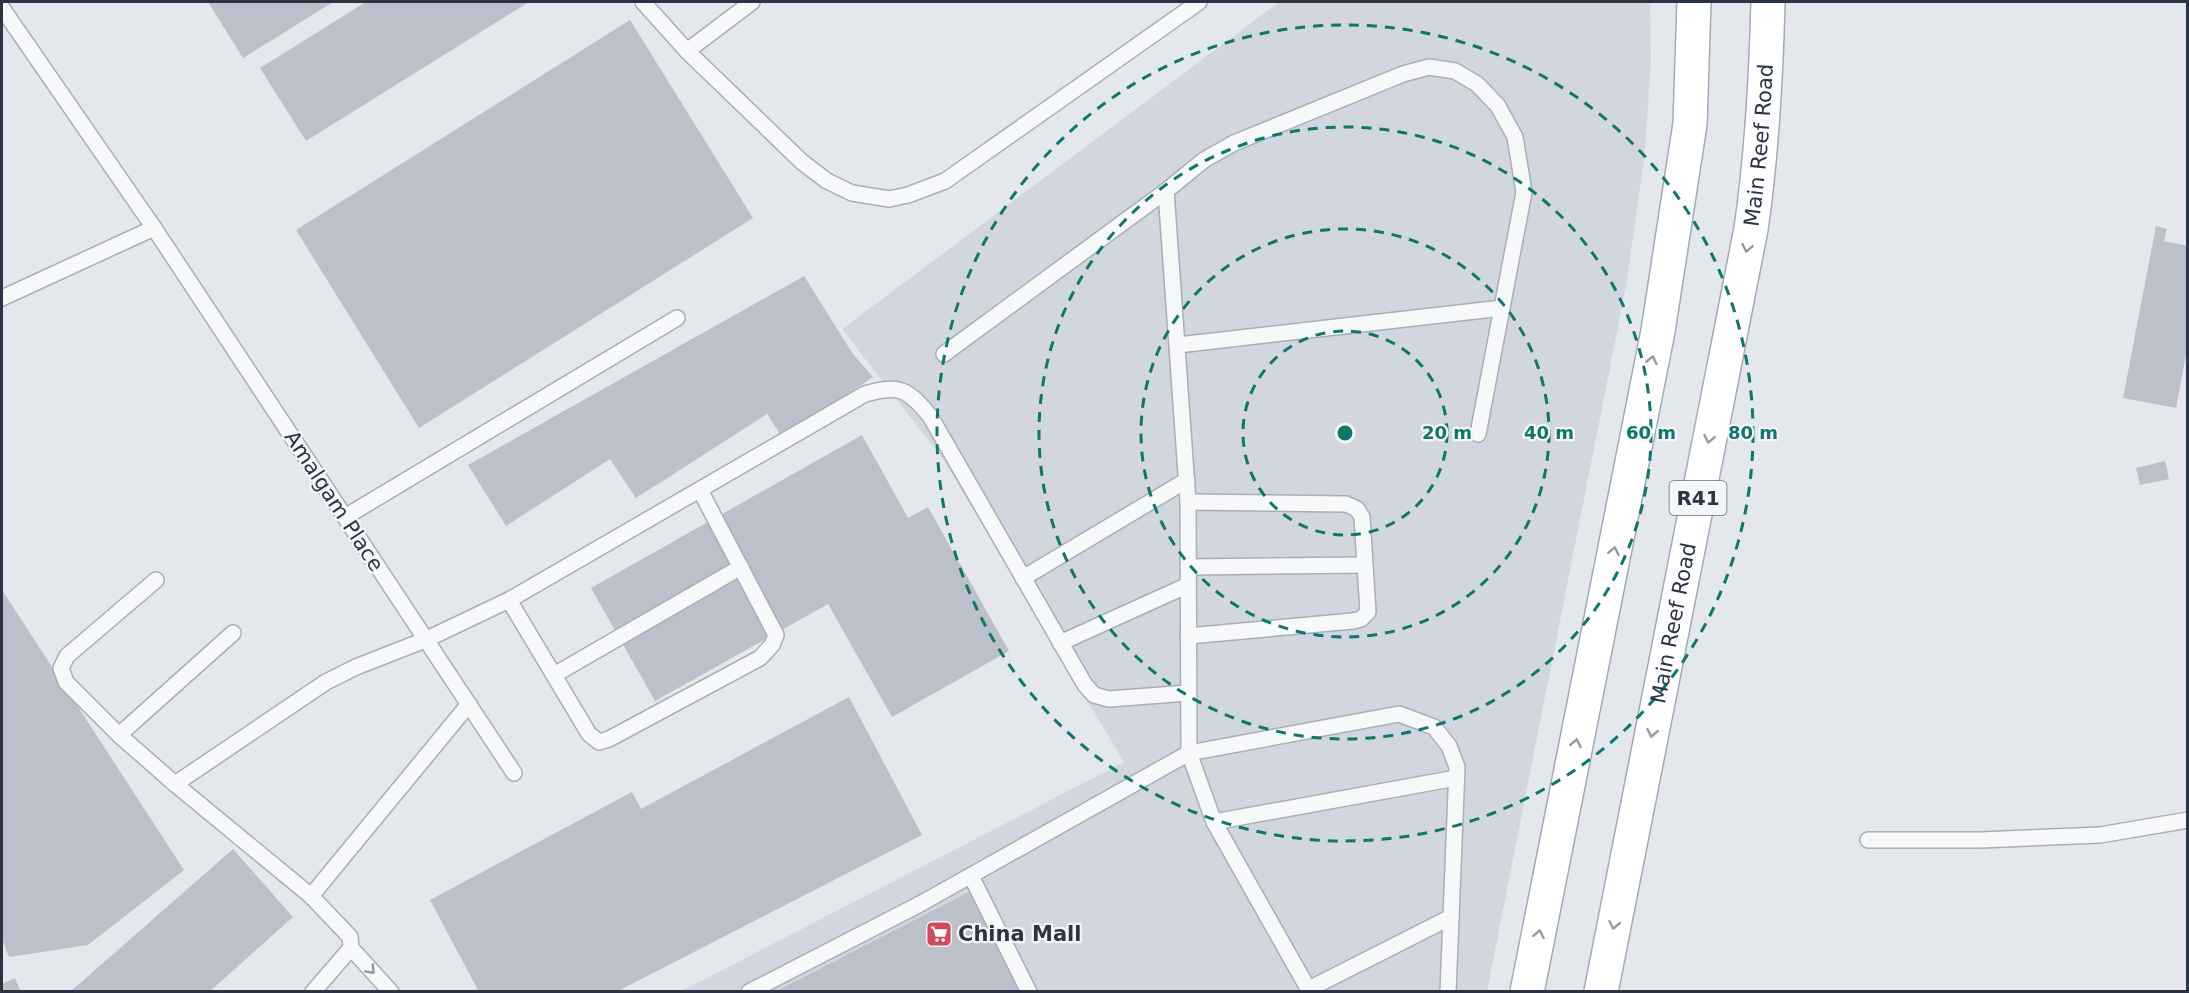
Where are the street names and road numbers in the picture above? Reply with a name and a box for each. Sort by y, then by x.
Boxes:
street label: Main Reef Road [1740,63,1778,228]
street label: Amalgam Place [280,426,388,576]
road number: R41 [1670,481,1726,515]
street label: Main Reef Road [1646,541,1701,705]

